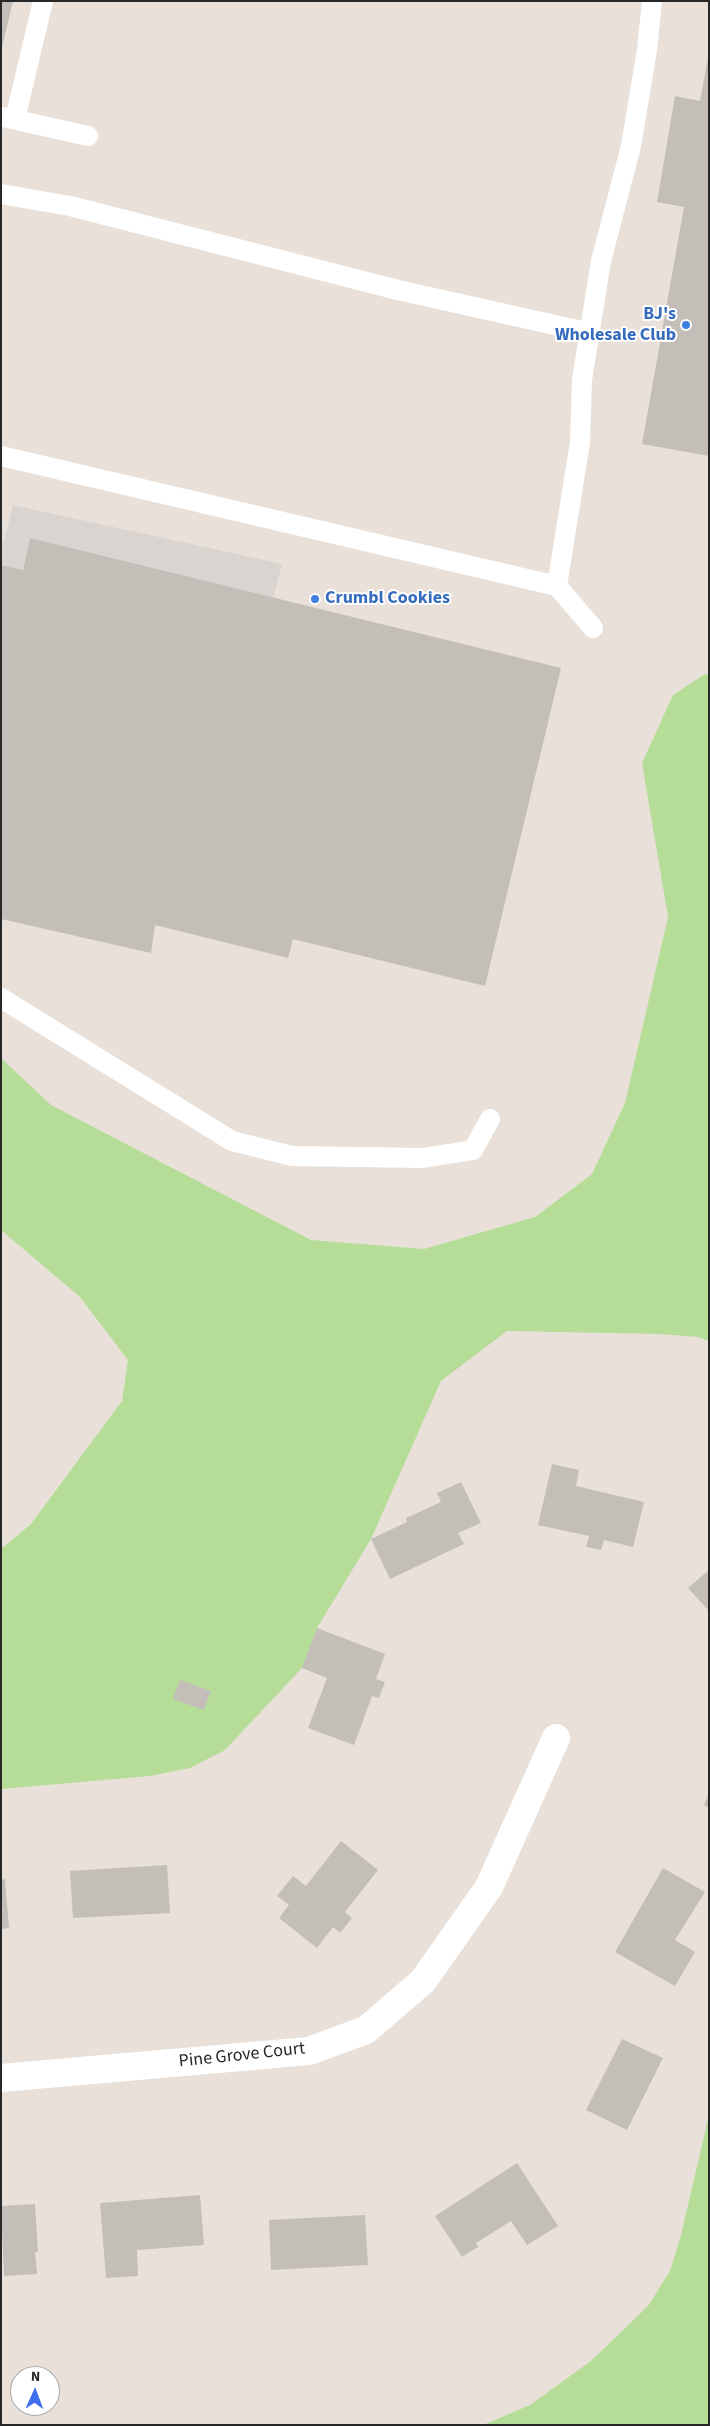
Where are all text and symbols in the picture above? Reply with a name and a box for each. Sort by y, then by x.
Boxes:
place label: BJ's Wholesale Club [555,304,676,346]
marker: BJ's Wholesale Club [680,319,692,331]
place label: Crumbl Cookies [325,588,450,610]
marker: Crumbl Cookies [309,593,321,605]
street label: Pine Grove Court [178,2039,306,2073]
north arrow [10,2366,60,2416]
text: N [30,2367,40,2387]

